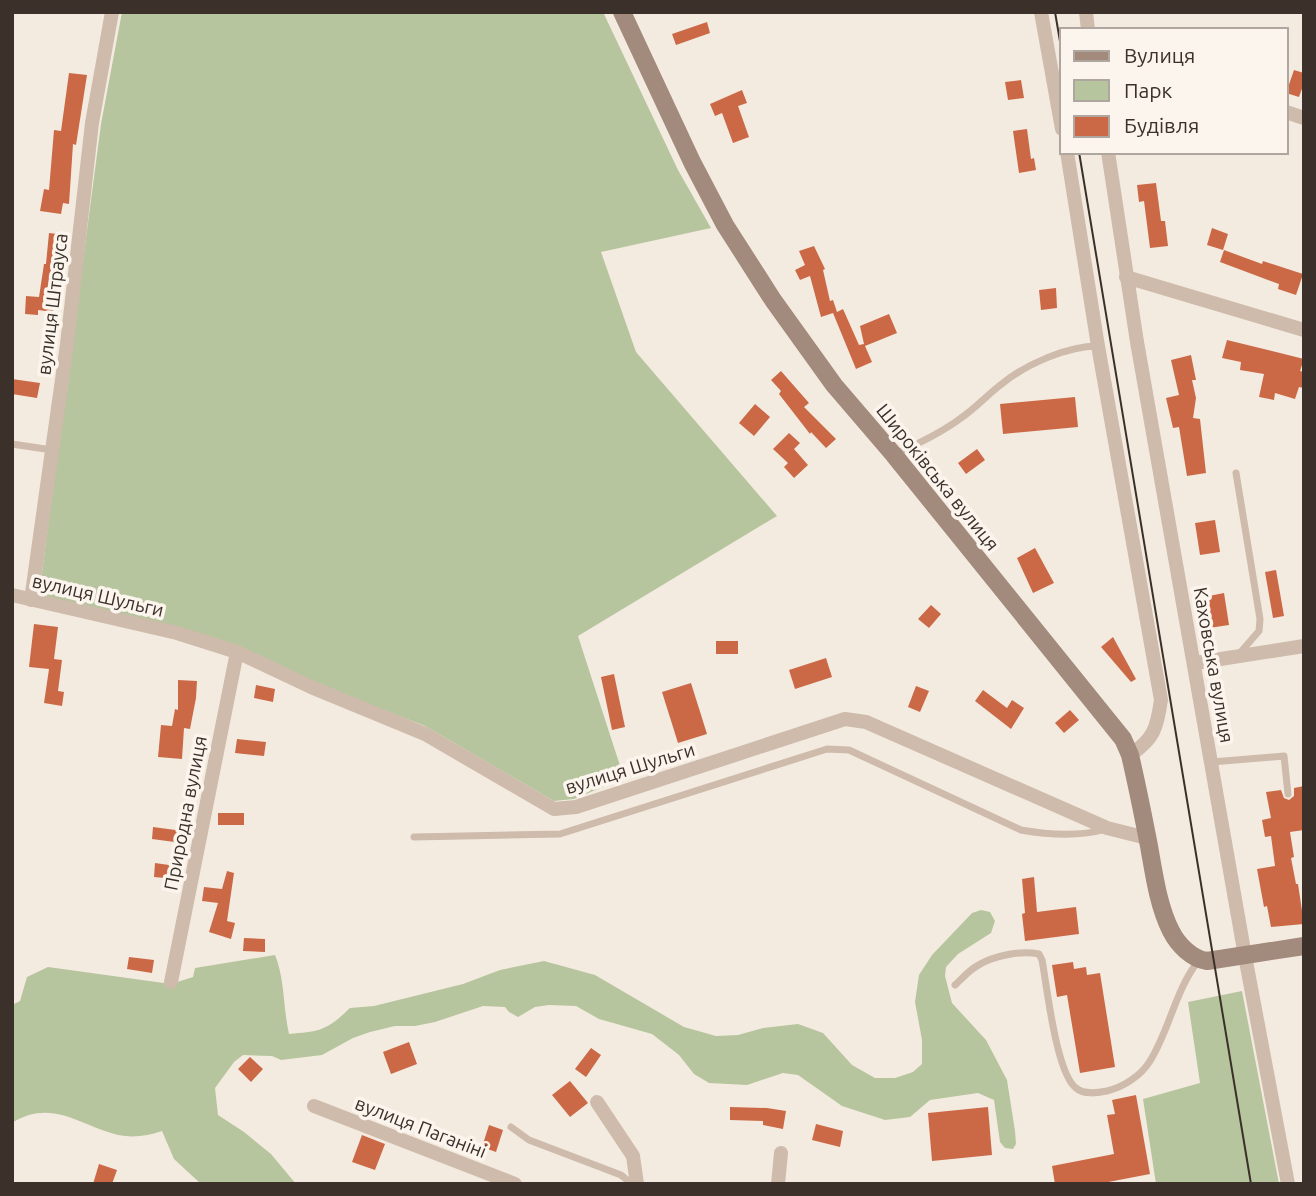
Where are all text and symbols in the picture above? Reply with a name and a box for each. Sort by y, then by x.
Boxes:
legend [1060,28,1288,154]
text: Вулиця [1124,43,1195,67]
text: Парк [1124,78,1173,102]
text: Будівля [1124,113,1199,137]
street label: вулиця Штрауса [32,232,72,376]
street label: Широківська вулиця [872,399,1004,555]
street label: вулиця Шульги [30,569,166,621]
street label: Каховська вулиця [1189,585,1239,745]
street label: Природна вулиця [159,734,211,892]
street label: вулиця Шульги [562,738,698,798]
street label: вулиця Паганіні [352,1092,490,1162]

